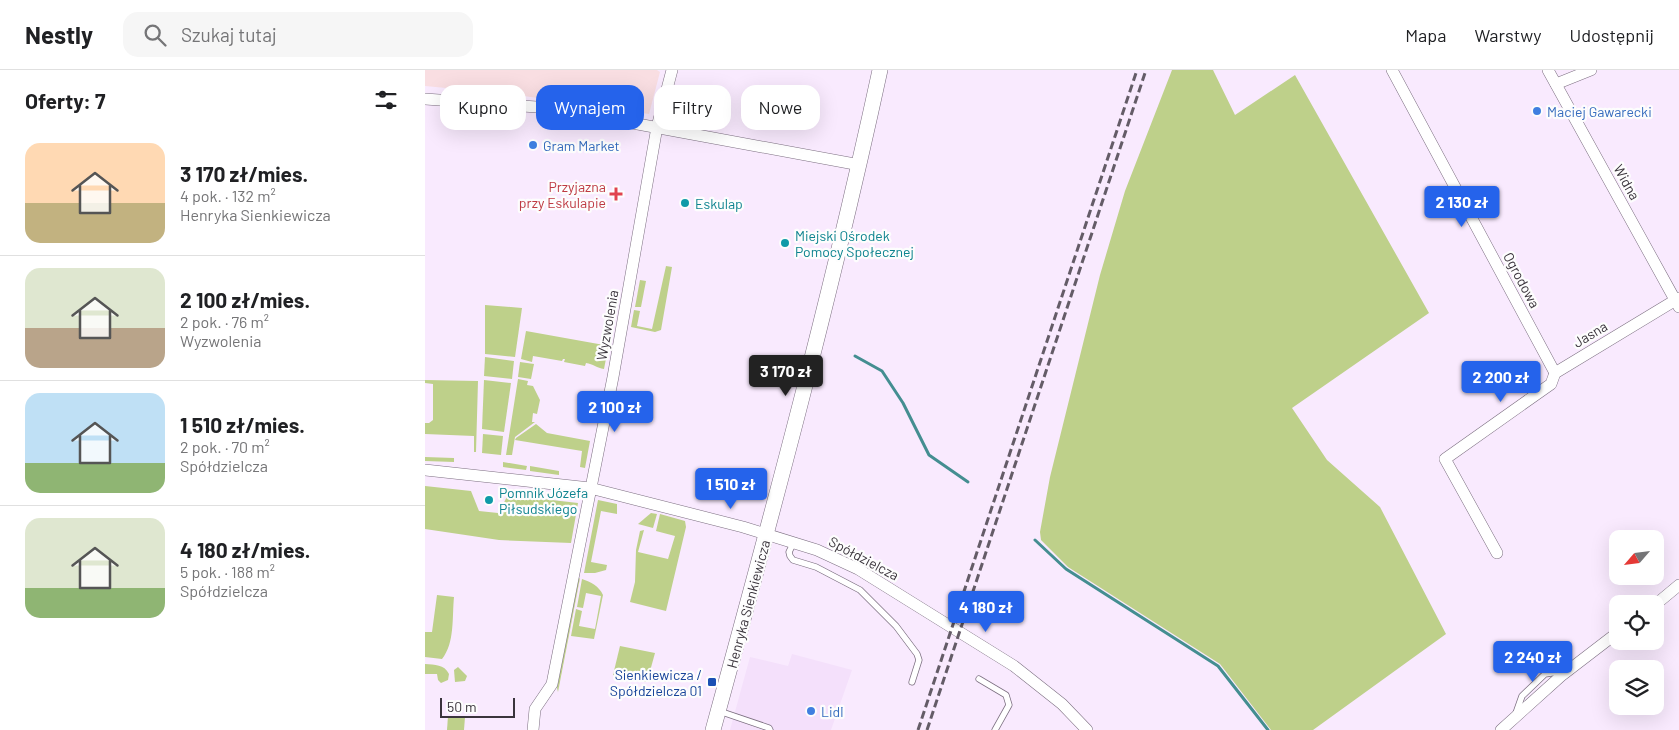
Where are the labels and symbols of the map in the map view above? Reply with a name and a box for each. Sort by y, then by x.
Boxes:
place label: Maciej Gawarecki [1547,103,1652,120]
marker: Maciej Gawarecki [1531,105,1543,117]
place label: Gram Market [543,137,620,154]
marker: Gram Market [527,139,539,151]
street label: Widna [1610,161,1644,203]
place label: Przyjazna przy Eskulapie [519,178,606,211]
pin: 2 130 zł [1410,186,1514,228]
marker: Przyjazna przy Eskulapie [610,188,622,200]
place label: Eskulap [695,195,743,212]
marker: Eskulap [679,197,691,209]
place label: Miejski Ośrodek Pomocy Społecznej [795,227,914,260]
marker: Miejski Ośrodek Pomocy Społecznej [779,237,791,249]
street label: Ogrodowa [1500,249,1544,311]
street label: Wyzwolenia [592,288,622,362]
street label: Jasna [1570,317,1610,351]
pin: 3 170 zł [734,354,838,397]
pin: 2 200 zł [1449,360,1553,403]
pin: 2 100 zł [563,390,667,433]
pin: 1 510 zł [679,468,783,510]
place label: Pomnik Józefa Piłsudskiego [499,484,588,517]
marker: Pomnik Józefa Piłsudskiego [483,494,495,506]
north arrow [1609,530,1664,585]
street label: Spółdzielcza [826,532,902,584]
street label: Henryka Sienkiewicza [723,538,773,670]
pin: 4 180 zł [934,590,1038,633]
pin: 2 240 zł [1481,640,1585,683]
place label: Sienkiewicza / Spółdzielcza 01 [610,666,702,699]
marker: Sienkiewicza / Spółdzielcza 01 [706,676,718,688]
scale bar [440,695,515,718]
place label: Lidl [821,703,843,720]
marker: Lidl [805,705,817,717]

